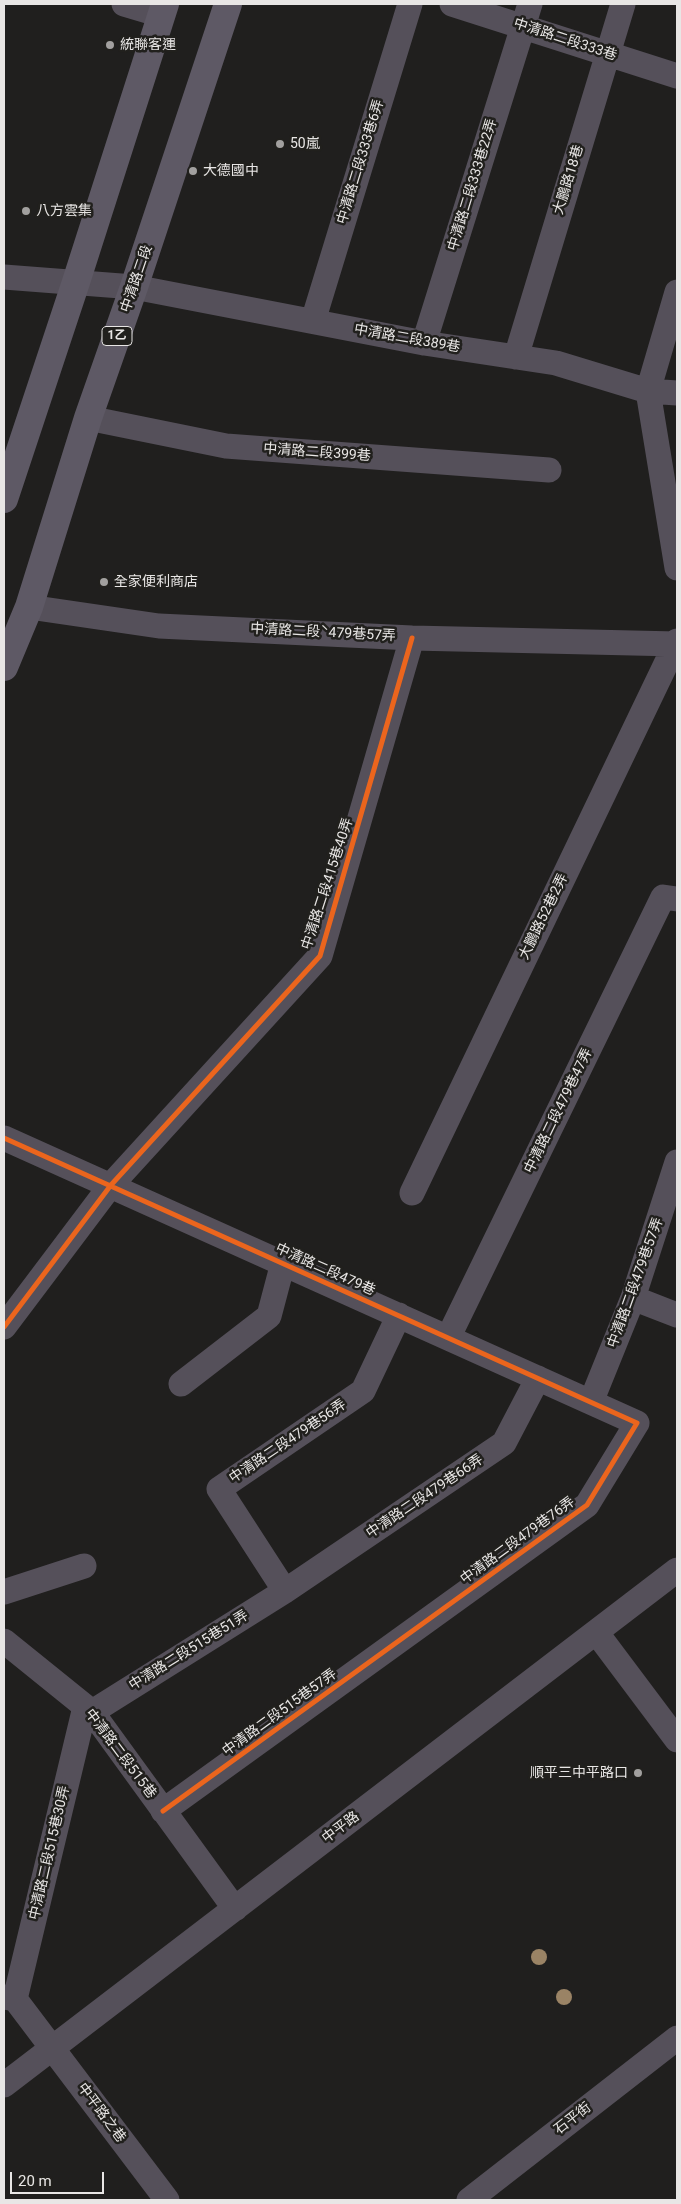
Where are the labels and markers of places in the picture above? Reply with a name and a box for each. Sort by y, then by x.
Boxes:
place label: 統聯客運 [120,37,176,53]
marker: 統聯客運 [104,39,116,51]
place label: 50嵐 [290,136,320,152]
marker: 50嵐 [274,138,286,150]
place label: 大德國中 [203,163,259,179]
marker: 大德國中 [187,165,199,177]
place label: 八方雲集 [36,203,92,219]
marker: 八方雲集 [20,205,32,217]
place label: 全家便利商店 [114,574,198,590]
marker: 全家便利商店 [98,576,110,588]
place label: 順平三中平路口 [530,1765,628,1781]
marker: 順平三中平路口 [632,1767,644,1779]

